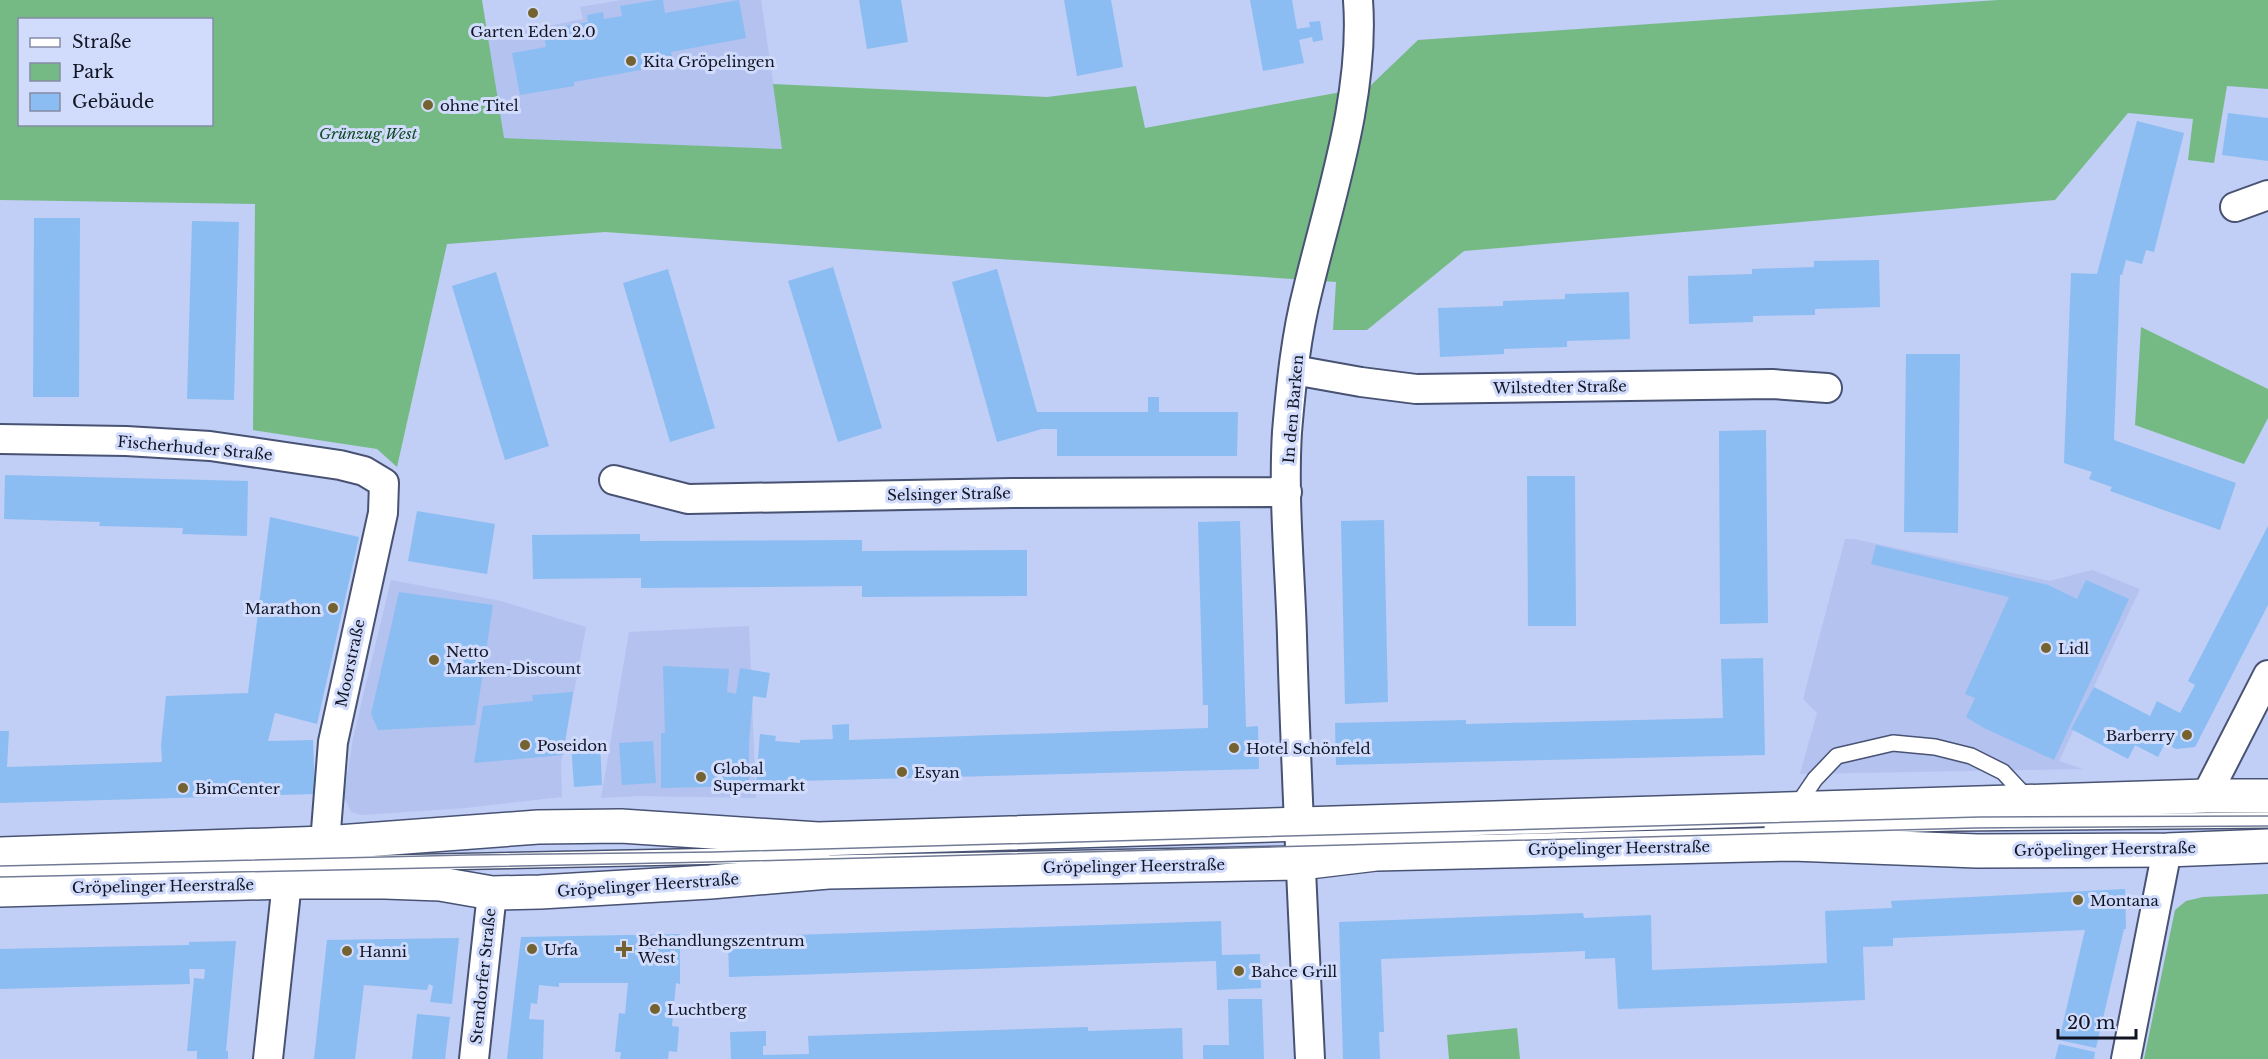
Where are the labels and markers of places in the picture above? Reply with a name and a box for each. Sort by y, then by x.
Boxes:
marker: Garten Eden 2.0 [526,6,540,20]
place label: Garten Eden 2.0 [470,22,596,41]
place label: Kita Gröpelingen [643,52,775,71]
marker: Kita Gröpelingen [624,54,638,68]
place label: ohne Titel [440,96,519,115]
marker: ohne Titel [421,98,435,112]
place label: Marathon [245,599,321,618]
marker: Marathon [326,601,340,615]
place label: Lidl [2058,639,2089,658]
marker: Lidl [2039,641,2053,655]
place label: Netto Marken-Discount [446,642,582,678]
marker: Netto Marken-Discount [427,653,441,667]
place label: Barberry [2106,726,2175,745]
marker: Barberry [2180,728,2194,742]
place label: Poseidon [537,736,607,755]
marker: Poseidon [518,738,532,752]
place label: Hotel Schönfeld [1246,739,1371,758]
marker: Hotel Schönfeld [1227,741,1241,755]
place label: Global Supermarkt [713,759,805,795]
place label: Esyan [914,763,960,782]
marker: Esyan [895,765,909,779]
marker: Global Supermarkt [694,770,708,784]
place label: BimCenter [195,779,281,798]
marker: BimCenter [176,781,190,795]
place label: Montana [2090,891,2159,910]
marker: Montana [2071,893,2085,907]
place label: Behandlungszentrum West [637,931,805,967]
place label: Urfa [544,940,579,959]
marker: Behandlungszentrum West [615,940,633,958]
place label: Hanni [359,942,407,961]
marker: Urfa [525,942,539,956]
marker: Hanni [340,944,354,958]
place label: Bahce Grill [1251,962,1337,981]
marker: Bahce Grill [1232,964,1246,978]
place label: Luchtberg [667,1000,748,1019]
marker: Luchtberg [648,1002,662,1016]

